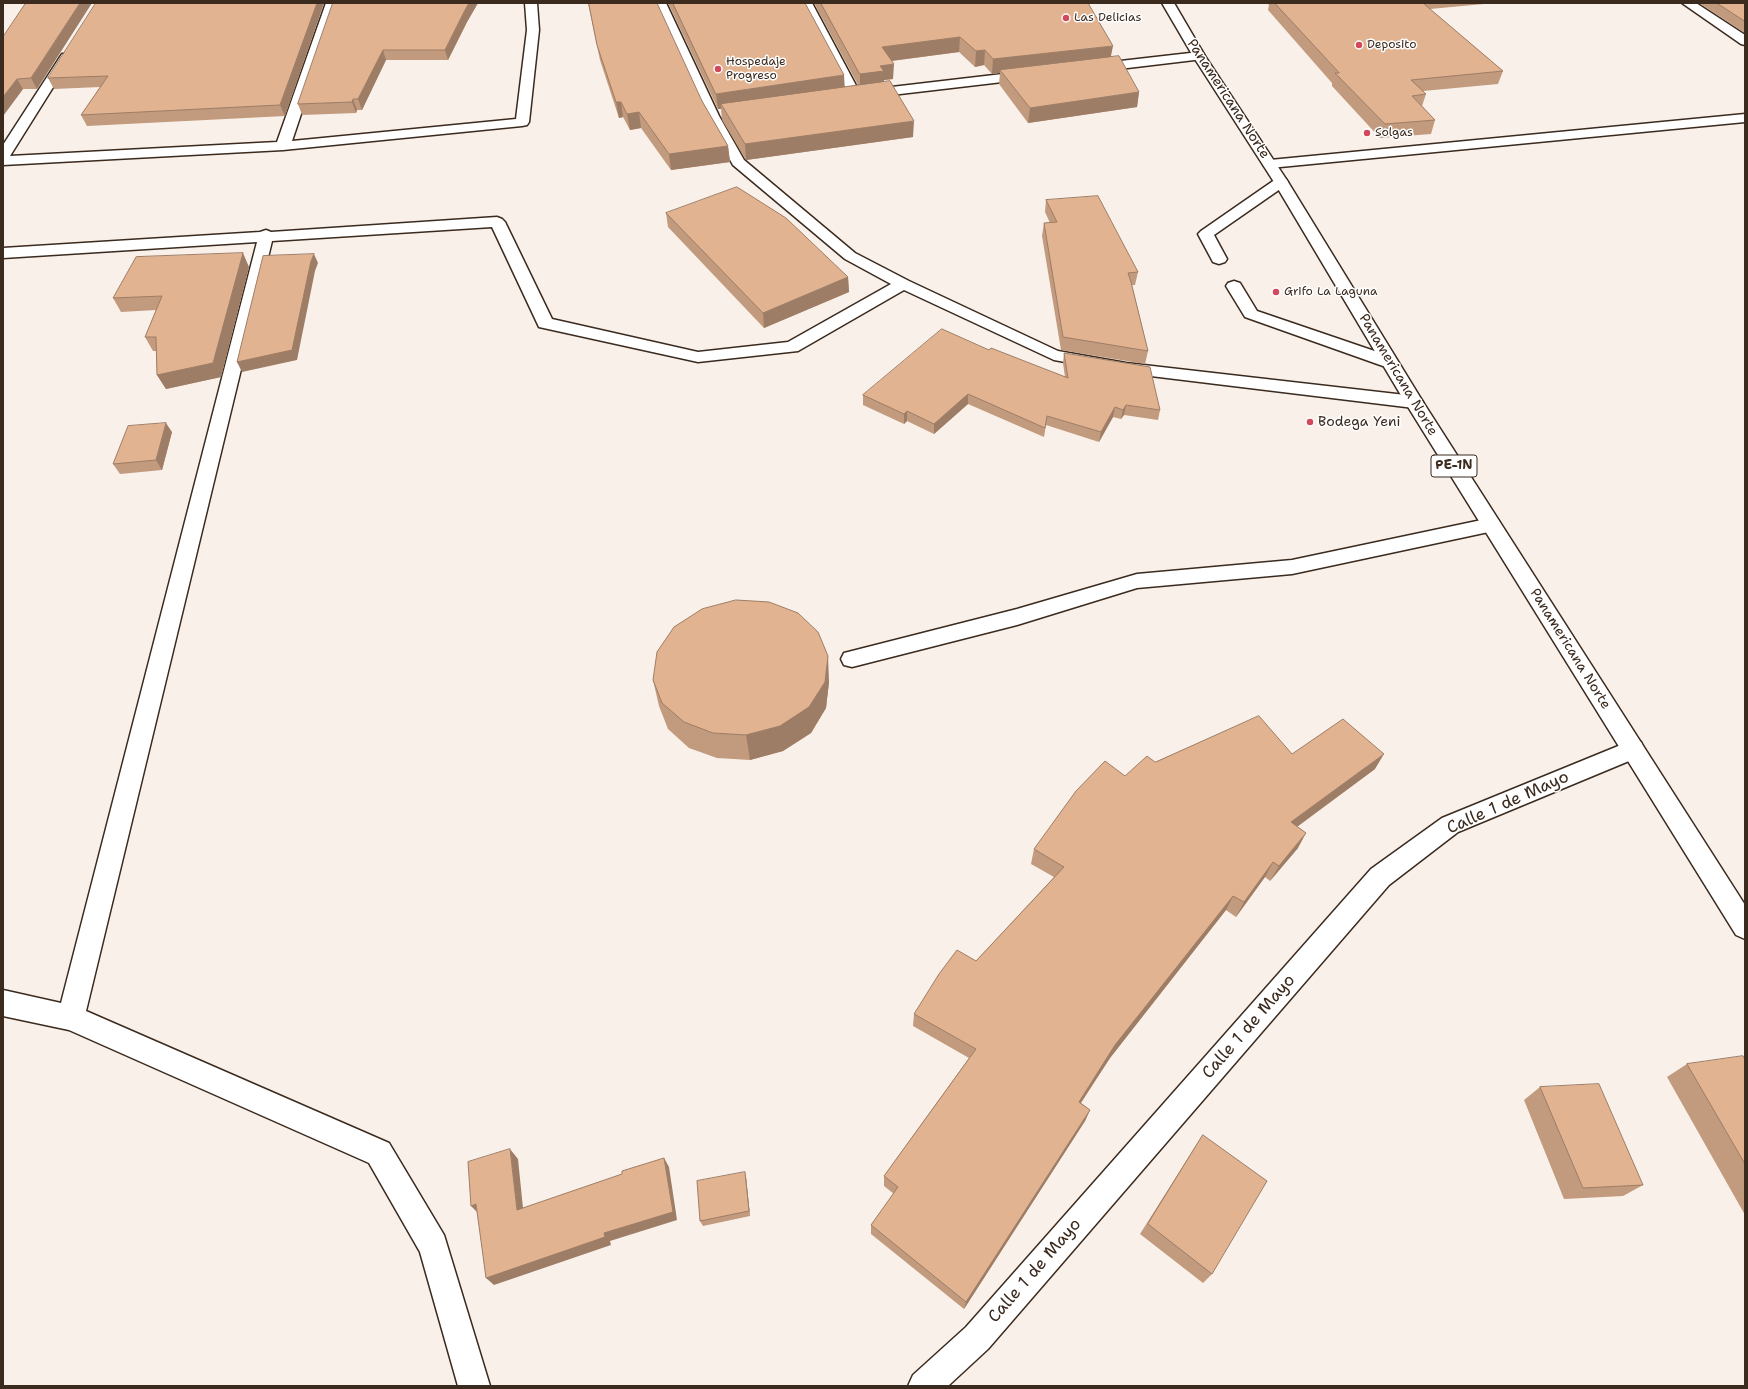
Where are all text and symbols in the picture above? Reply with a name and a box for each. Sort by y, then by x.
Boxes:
place label: Las Delicias [1074,11,1141,25]
marker: Las Delicias [1061,13,1071,23]
street label: Panamericana Norte [1183,36,1273,162]
place label: Deposito [1367,38,1416,52]
marker: Deposito [1354,40,1364,50]
place label: Hospedaje Progreso [726,55,786,83]
marker: Hospedaje Progreso [713,64,723,74]
place label: Solgas [1375,126,1413,140]
marker: Solgas [1362,128,1372,138]
place label: Grifo La Laguna [1284,285,1378,299]
marker: Grifo La Laguna [1271,287,1281,297]
street label: Panamericana Norte [1355,311,1441,439]
place label: Bodega Yeni [1318,414,1400,430]
marker: Bodega Yeni [1305,417,1315,427]
road number: PE-1N [1431,455,1477,477]
street label: Panamericana Norte [1526,586,1614,712]
street label: Calle 1 de Mayo [1444,767,1572,839]
street label: Calle 1 de Mayo [1198,971,1300,1083]
street label: Calle 1 de Mayo [984,1215,1086,1327]

